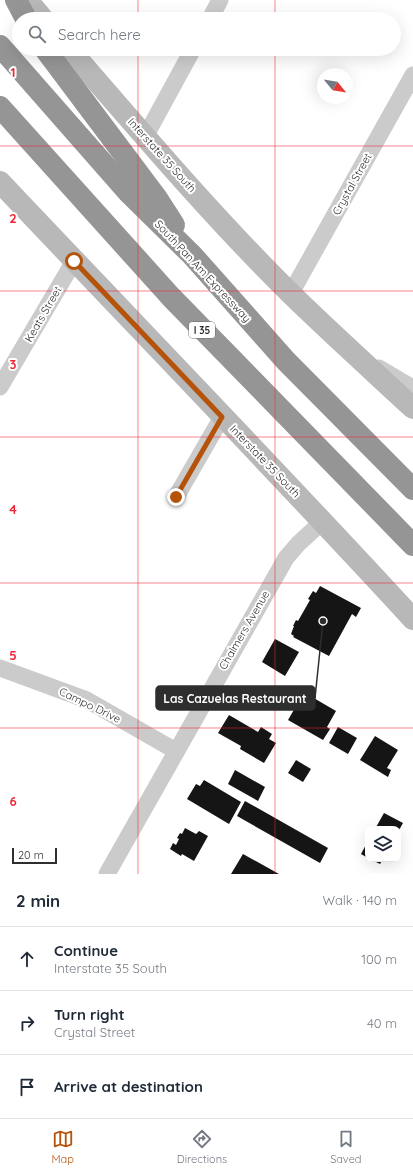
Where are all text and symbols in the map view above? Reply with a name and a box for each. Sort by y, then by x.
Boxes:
search box [12,12,401,56]
icon: search [26,23,48,45]
text: Search here [58,25,141,44]
text: 1 [10,64,16,80]
north arrow [317,68,353,104]
street label: Interstate 35 South [125,115,199,195]
street label: Crystal Street [329,150,375,217]
text: 2 [9,210,17,226]
street label: South Pan Am Expressway [152,217,254,325]
route start [65,252,83,270]
street label: Keats Street [21,283,65,344]
road number: I 35 [189,322,215,338]
text: 3 [10,356,17,372]
street label: Interstate 35 South [227,422,303,500]
route end [167,488,185,506]
text: 4 [9,501,17,517]
street label: Chalmers Avenue [216,588,272,672]
text: 5 [9,647,17,663]
street label: Campo Drive [57,684,123,726]
callout: Las Cazuelas Restaurant [156,686,315,710]
text: Las Cazuelas Restaurant [163,691,307,706]
text: 6 [9,793,17,809]
map controls [365,826,401,862]
button: layers [365,826,401,862]
scale bar [12,846,57,865]
text: 20 m [18,848,44,862]
text: 2 min [16,890,60,911]
text: Walk · 140 m [322,892,397,908]
text: Continue [54,941,118,960]
icon: ahead [16,948,38,970]
text: 100 m [361,951,397,967]
text: Interstate 35 South [54,960,167,976]
text: Turn right [54,1005,125,1024]
icon: right [16,1012,38,1034]
text: 40 m [367,1015,397,1031]
text: Crystal Street [54,1024,135,1040]
icon: arrive [16,1076,38,1098]
text: Arrive at destination [54,1077,203,1096]
tab: Map [51,1128,74,1166]
tab: Directions [177,1128,227,1166]
tab: Saved [330,1128,362,1166]

